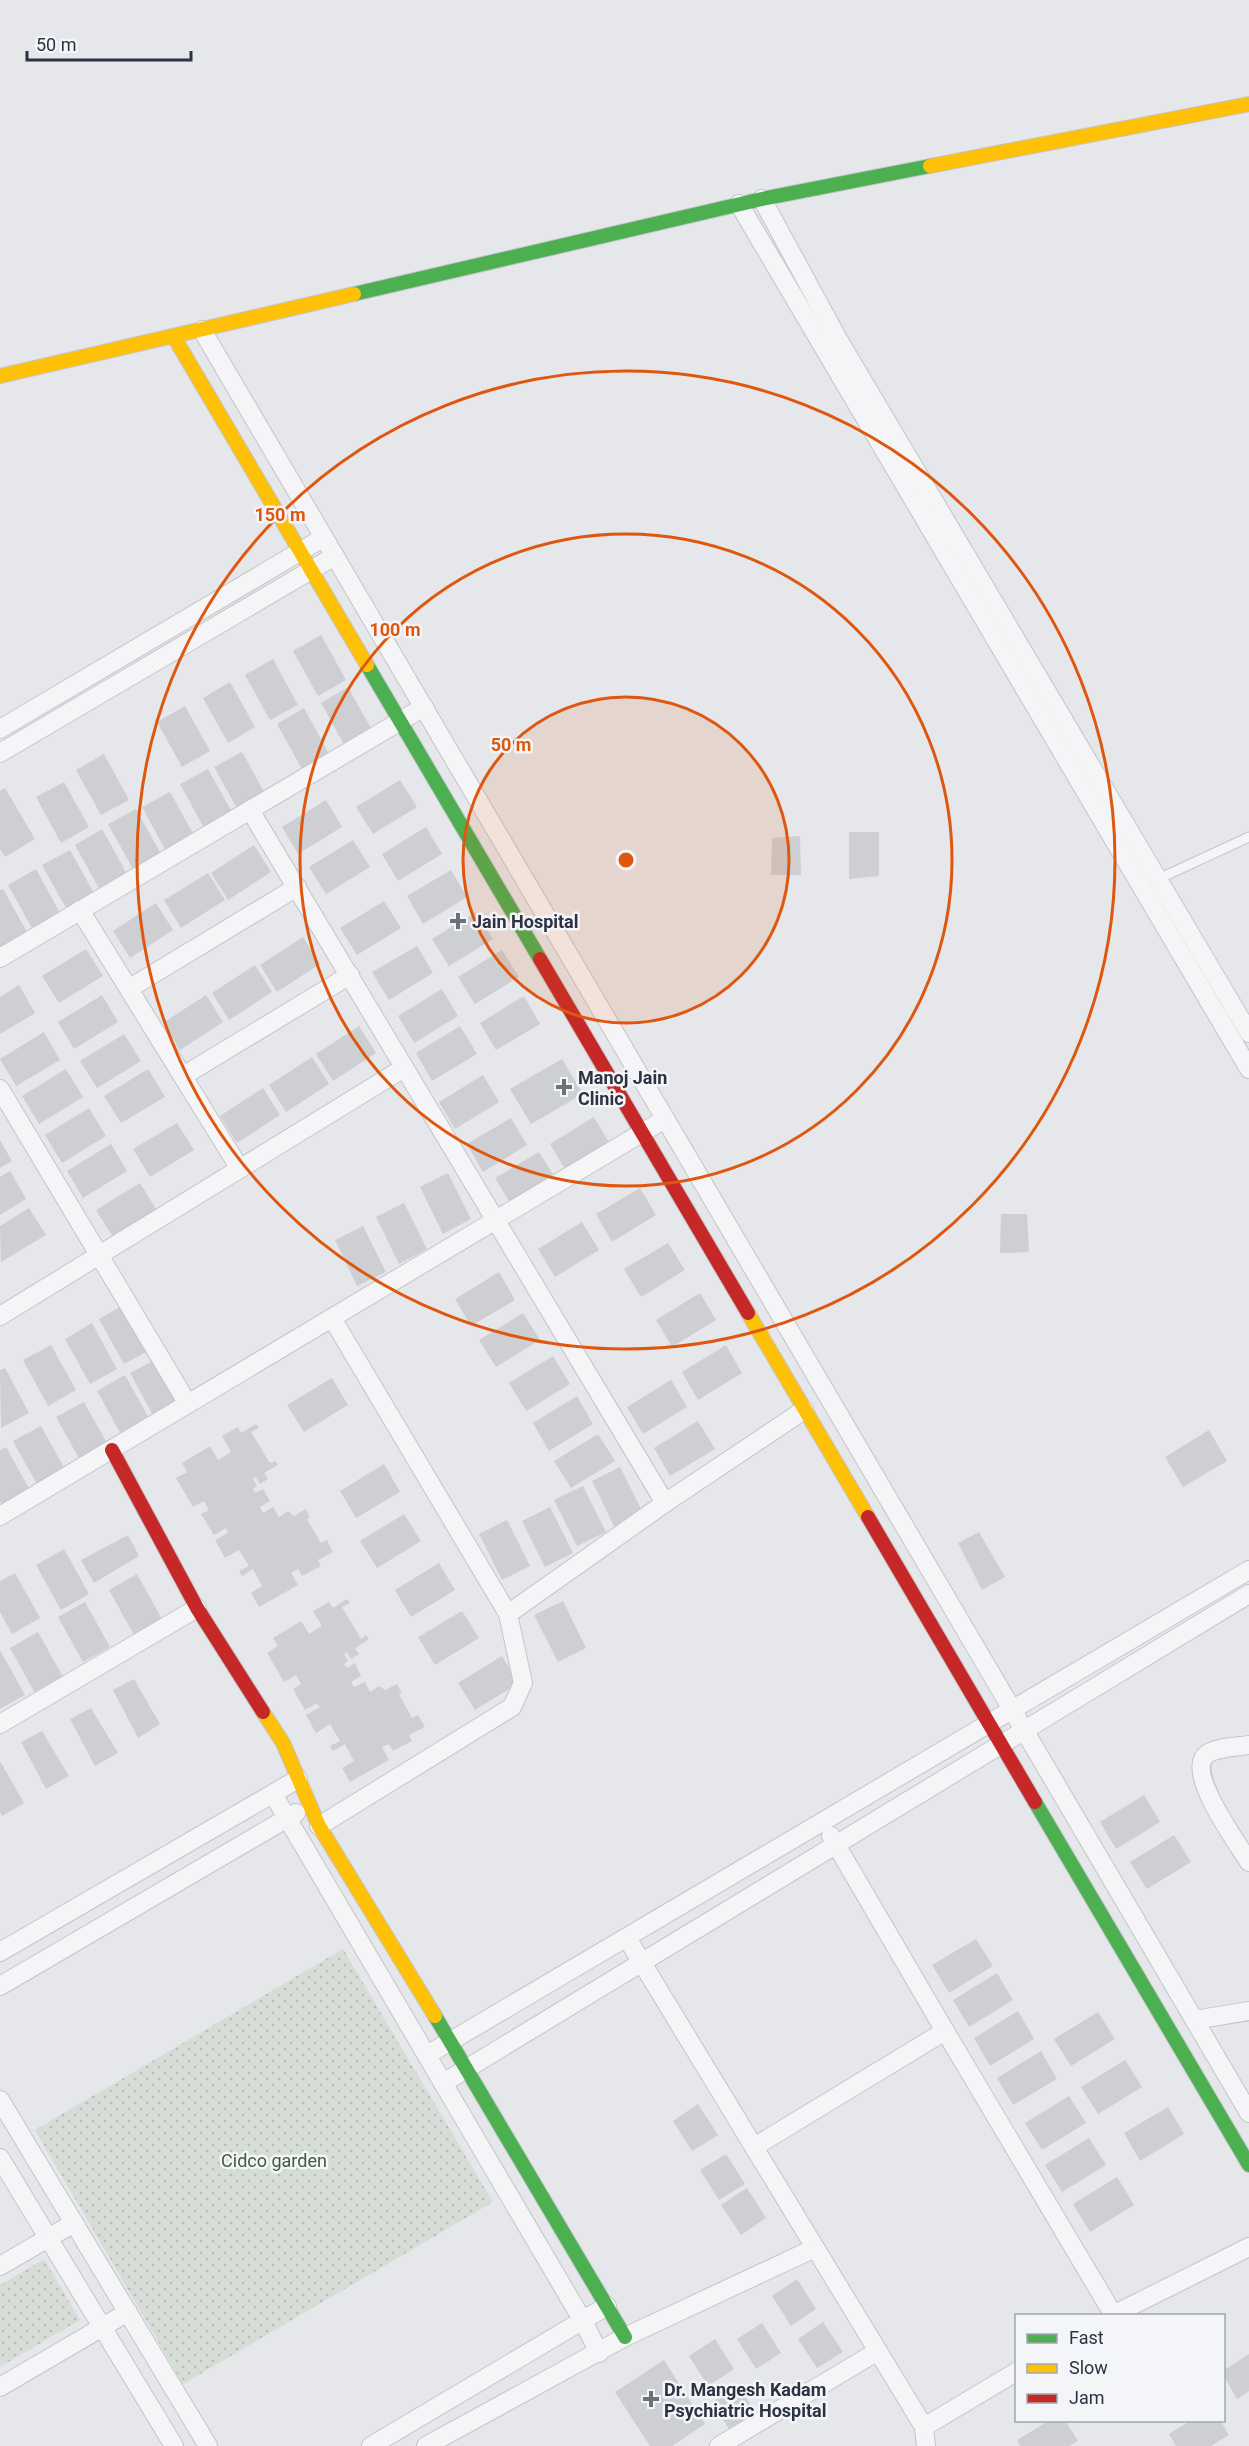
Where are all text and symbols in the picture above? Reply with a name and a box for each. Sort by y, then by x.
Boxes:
scale bar [27,24,190,62]
text: 50 m [36,34,76,55]
text: 150 m [254,504,306,525]
text: 100 m [369,619,421,640]
text: 50 m [491,734,531,755]
centre of rings [616,850,636,870]
place label: Jain Hospital [472,911,579,932]
marker: Jain Hospital [449,912,467,930]
place label: Manoj Jain Clinic [578,1067,667,1109]
marker: Manoj Jain Clinic [555,1078,573,1096]
park label: Cidco garden [221,2150,327,2171]
legend [1015,2314,1225,2422]
text: Fast [1069,2327,1104,2348]
text: Slow [1069,2357,1108,2378]
place label: Dr. Mangesh Kadam Psychiatric Hospital [664,2379,826,2421]
text: Jam [1069,2387,1105,2408]
marker: Dr. Mangesh Kadam Psychiatric Hospital [642,2390,660,2408]

